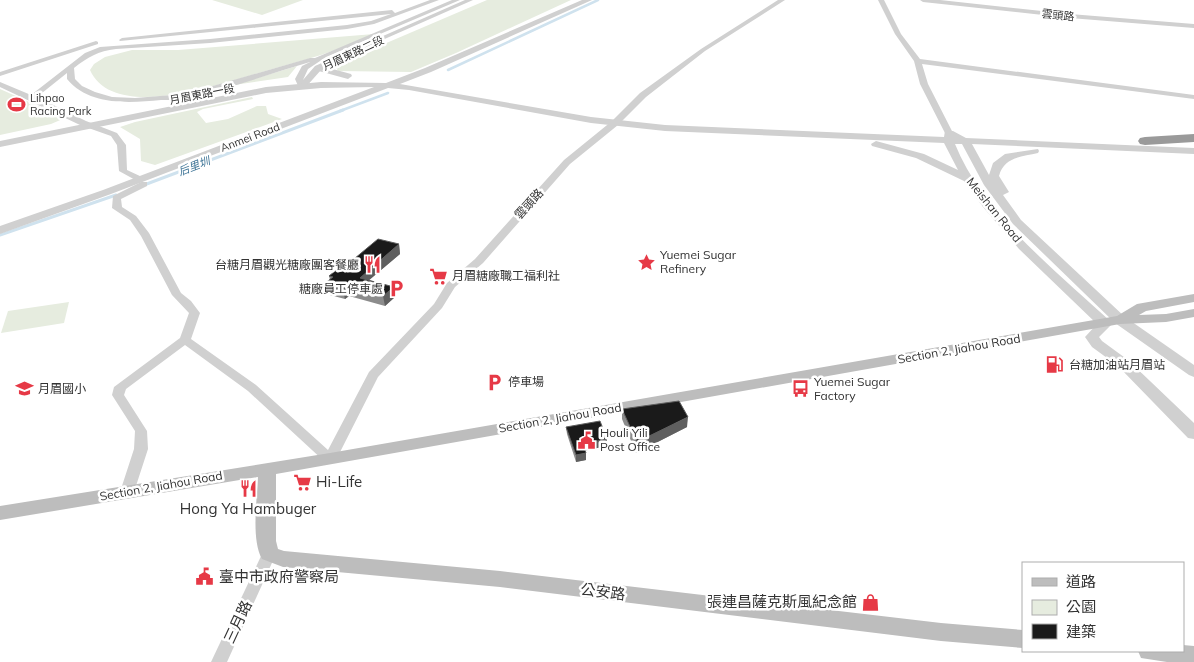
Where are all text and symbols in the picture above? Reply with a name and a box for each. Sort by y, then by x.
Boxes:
street label: 雲頭路 [1041,6,1075,24]
street label: 月眉東路二段 [320,33,386,73]
street label: 月眉東路一段 [168,81,236,107]
place label: Lihpao Racing Park [30,91,92,118]
sports icon: Lihpao Racing Park [6,94,26,114]
street label: Anmei Road [218,119,282,155]
water label: 后里圳 [176,153,214,178]
street label: Meishan Road [964,174,1025,245]
street label: 雲頭路 [511,185,546,222]
place label: Yuemei Sugar Refinery [659,247,737,276]
place icon: Yuemei Sugar Refinery [636,252,656,272]
restaurant icon: 台糖月眉觀光糖廠團客餐廳 [363,255,383,275]
place label: 台糖月眉觀光糖廠團客餐廳 [215,257,359,272]
supermarket icon: 月眉糖廠職工福利社 [428,266,448,286]
place label: 月眉糖廠職工福利社 [452,268,560,283]
parking icon: 糖廠員工停車處 [387,279,407,299]
place label: 糖廠員工停車處 [299,281,383,296]
street label: Section 2, Jiahou Road [896,330,1021,367]
fuel station icon: 台糖加油站月眉站 [1045,355,1065,375]
place label: 台糖加油站月眉站 [1069,357,1165,372]
parking icon: 停車場 [484,372,504,392]
place label: 停車場 [508,374,544,389]
place label: Yuemei Sugar Factory [813,374,891,403]
school or university icon: 月眉國小 [14,379,34,399]
bus stop icon: Yuemei Sugar Factory [790,379,810,399]
place label: 月眉國小 [38,381,86,396]
street label: Section 2, Jiahou Road [497,399,622,436]
place label: Houli Yili Post Office [600,425,660,454]
public building icon: Houli Yili Post Office [576,430,596,450]
street label: Section 2, Jiahou Road [98,467,223,504]
supermarket icon: Hi-Life [292,472,312,492]
place label: Hi-Life [316,472,362,491]
restaurant icon: Hong Ya Hambuger [238,478,258,498]
place label: Hong Ya Hambuger [180,499,317,518]
legend [1022,562,1184,652]
public building icon: 臺中市政府警察局 [195,567,215,587]
place label: 臺中市政府警察局 [219,567,339,586]
text: 道路 [1066,572,1096,591]
street label: 公安路 [580,579,627,604]
place label: 張連昌薩克斯風紀念館 [707,592,857,611]
shop icon: 張連昌薩克斯風紀念館 [861,592,881,612]
street label: 三月路 [219,597,256,646]
text: 公園 [1066,597,1096,616]
text: 建築 [1066,622,1096,641]

